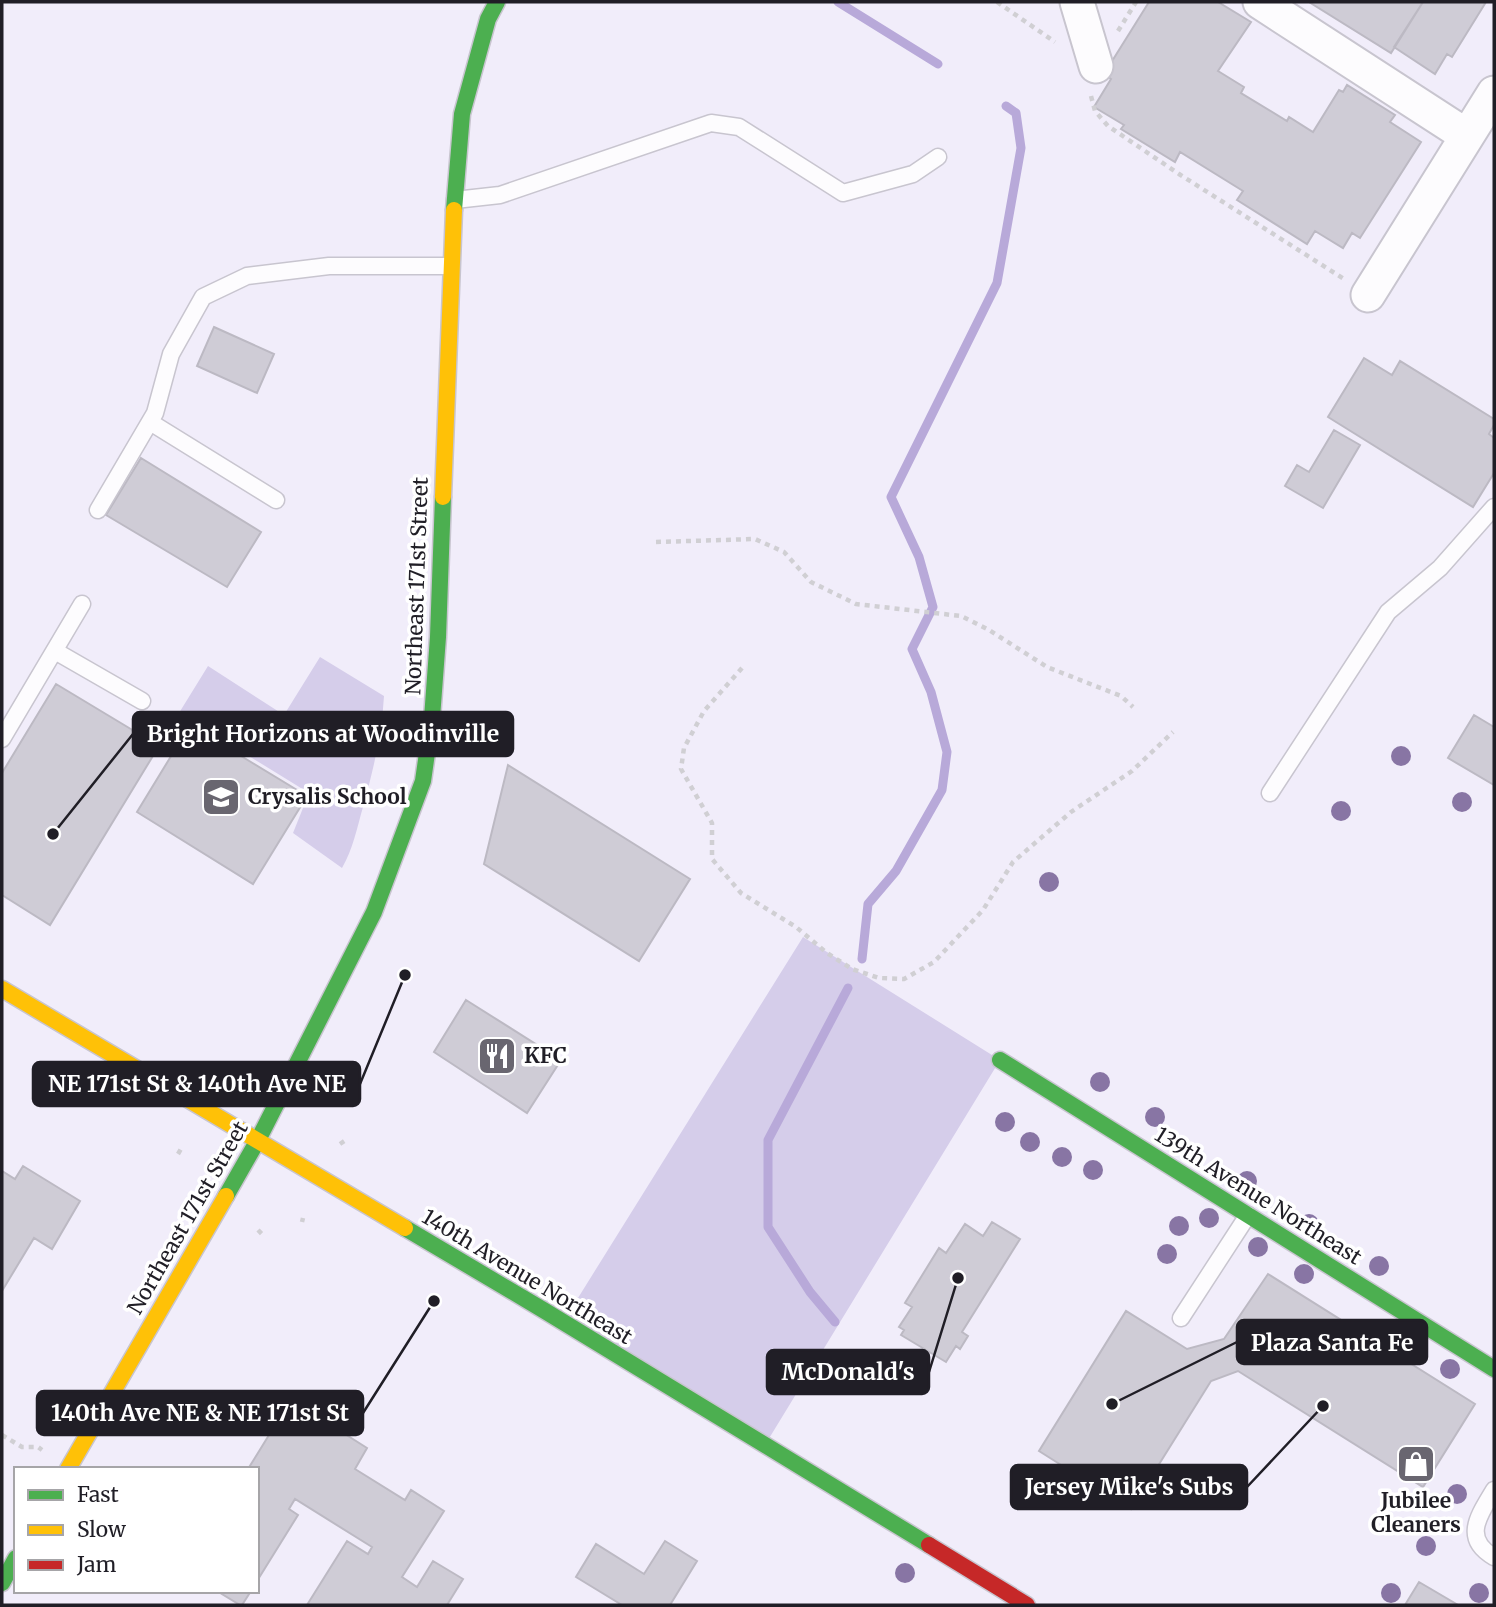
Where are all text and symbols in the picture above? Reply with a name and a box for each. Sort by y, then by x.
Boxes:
street label: Northeast 171st Street [399,476,434,695]
callout: Bright Horizons at Woodinville [133,712,513,756]
text: Bright Horizons at Woodinville [147,719,499,748]
school or university icon: Crysalis School [200,776,242,818]
place label: Crysalis School [248,783,407,810]
restaurant icon: KFC [476,1035,518,1077]
place label: KFC [524,1042,567,1069]
callout: NE 171st St & 140th Ave NE [33,1062,360,1106]
text: NE 171st St & 140th Ave NE [48,1069,346,1098]
street label: Northeast 171st Street [121,1117,254,1319]
street label: 139th Avenue Northeast [1150,1121,1367,1270]
street label: 140th Avenue Northeast [417,1203,637,1350]
callout: Plaza Santa Fe [1237,1320,1427,1364]
text: Plaza Santa Fe [1251,1328,1413,1357]
callout: McDonald's [767,1350,929,1394]
text: McDonald's [781,1357,915,1386]
callout: 140th Ave NE & NE 171st St [37,1391,363,1435]
text: 140th Ave NE & NE 171st St [51,1398,349,1427]
shop icon: Jubilee Cleaners [1395,1443,1437,1485]
callout: Jersey Mike's Subs [1011,1465,1247,1509]
legend [14,1467,259,1593]
text: Jersey Mike's Subs [1024,1472,1233,1501]
text: Fast [77,1481,119,1508]
place label: Jubilee Cleaners [1371,1487,1461,1538]
text: Slow [77,1516,126,1543]
text: Jam [76,1551,116,1578]

